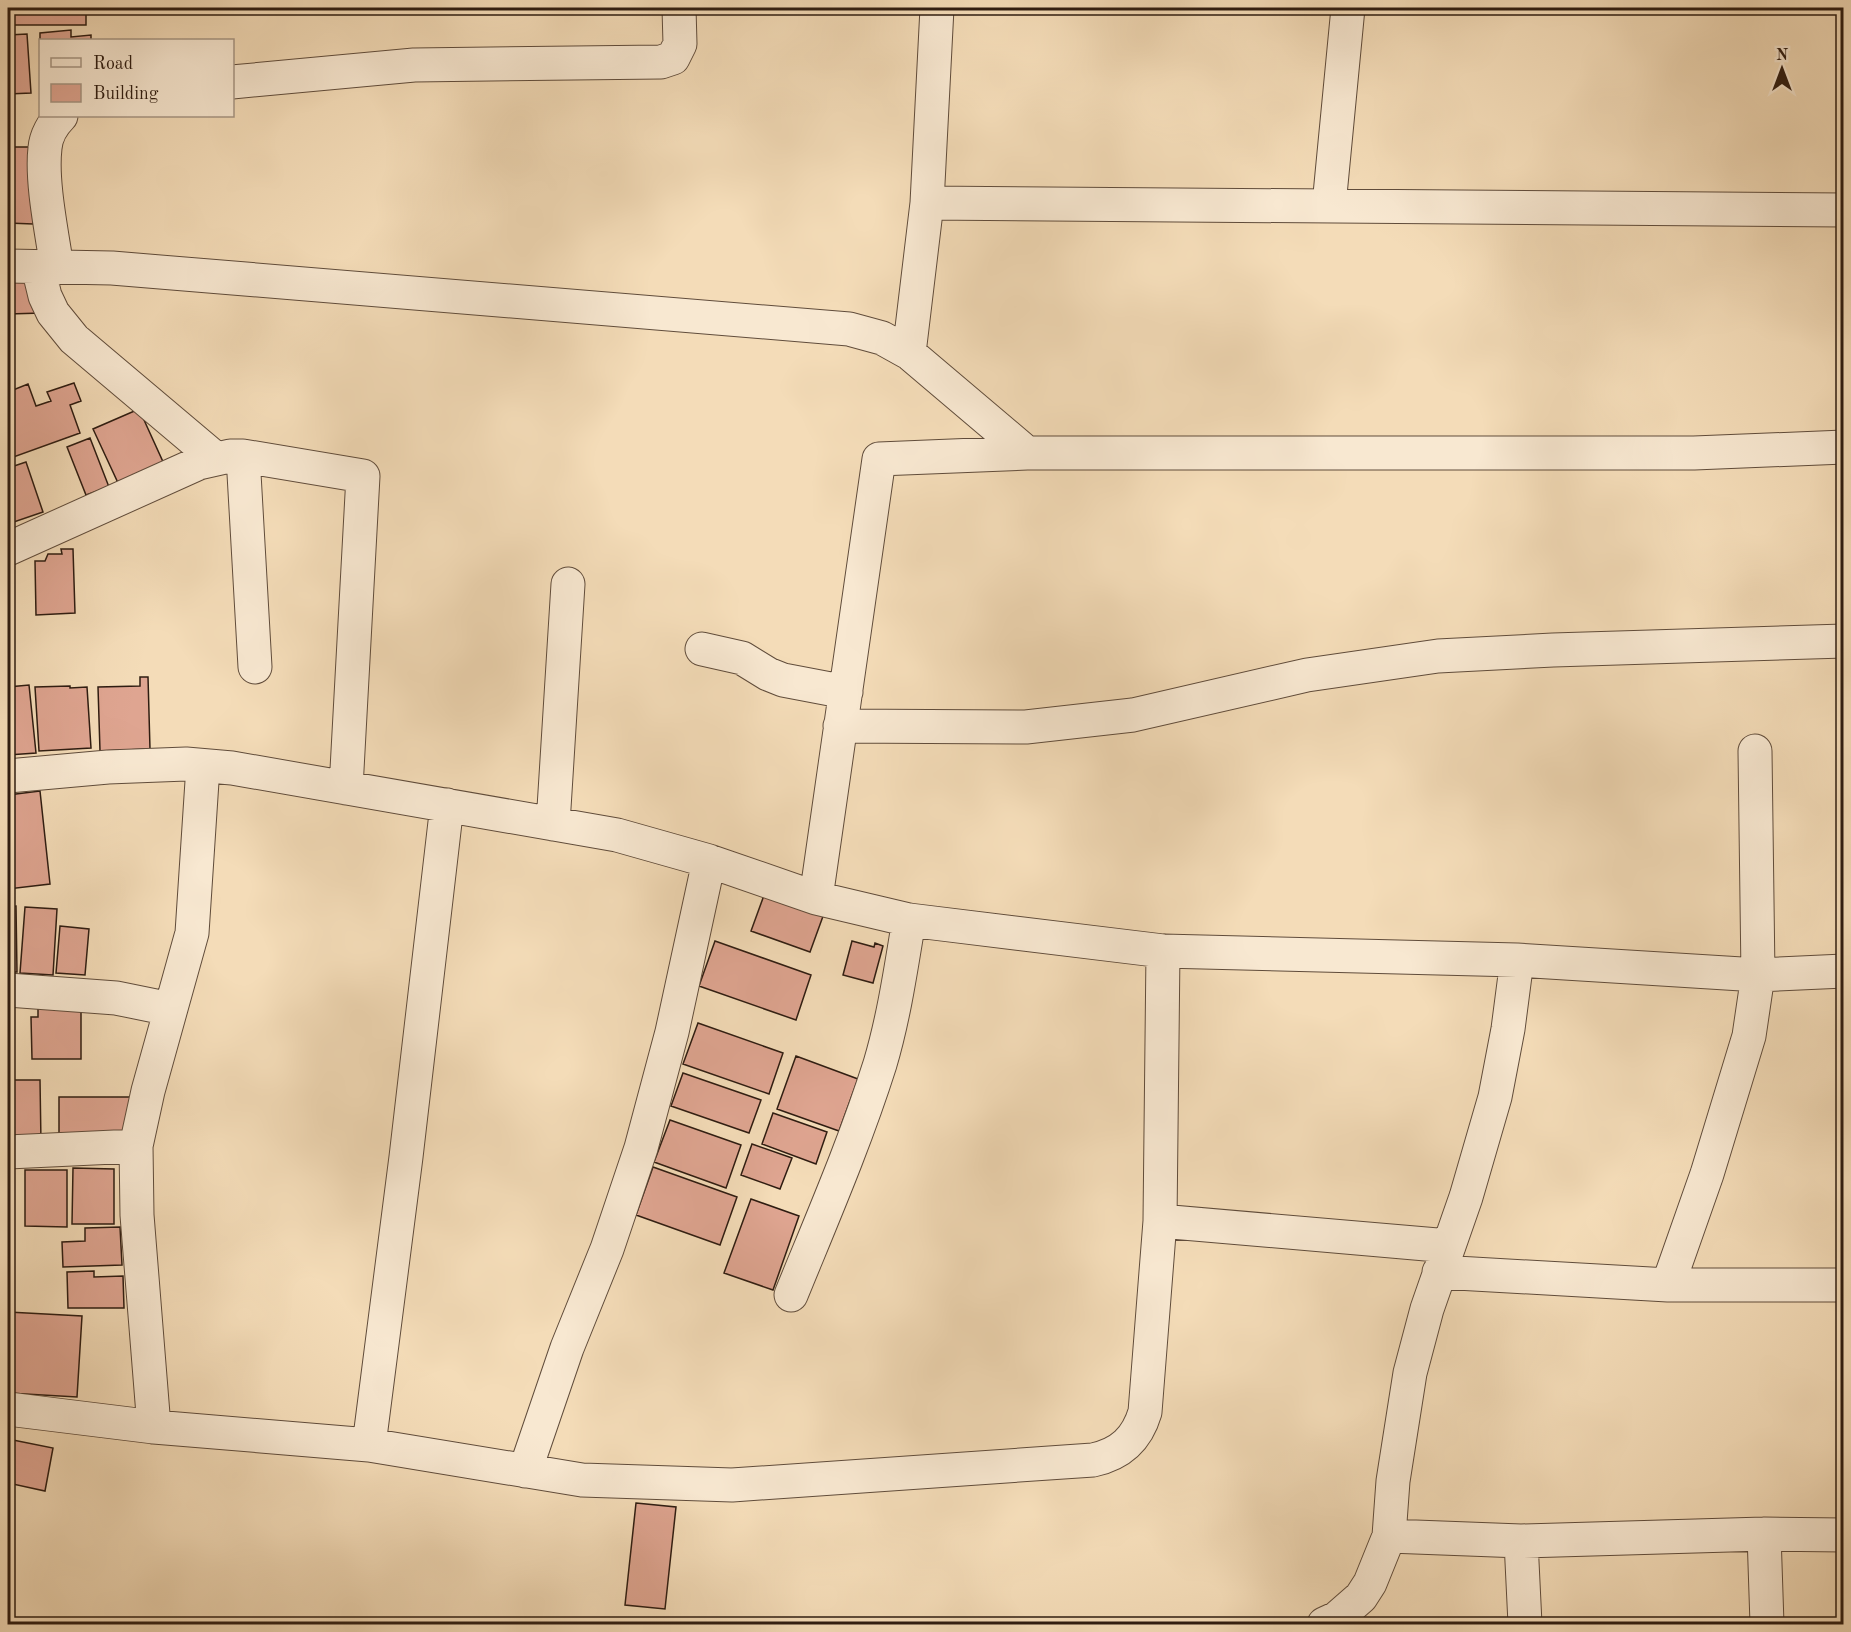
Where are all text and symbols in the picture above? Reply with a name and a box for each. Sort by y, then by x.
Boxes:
legend [39,39,234,117]
north arrow [1752,39,1812,99]
text: N [1776,48,1789,64]
text: Road [93,55,133,73]
text: Building [93,85,159,103]

